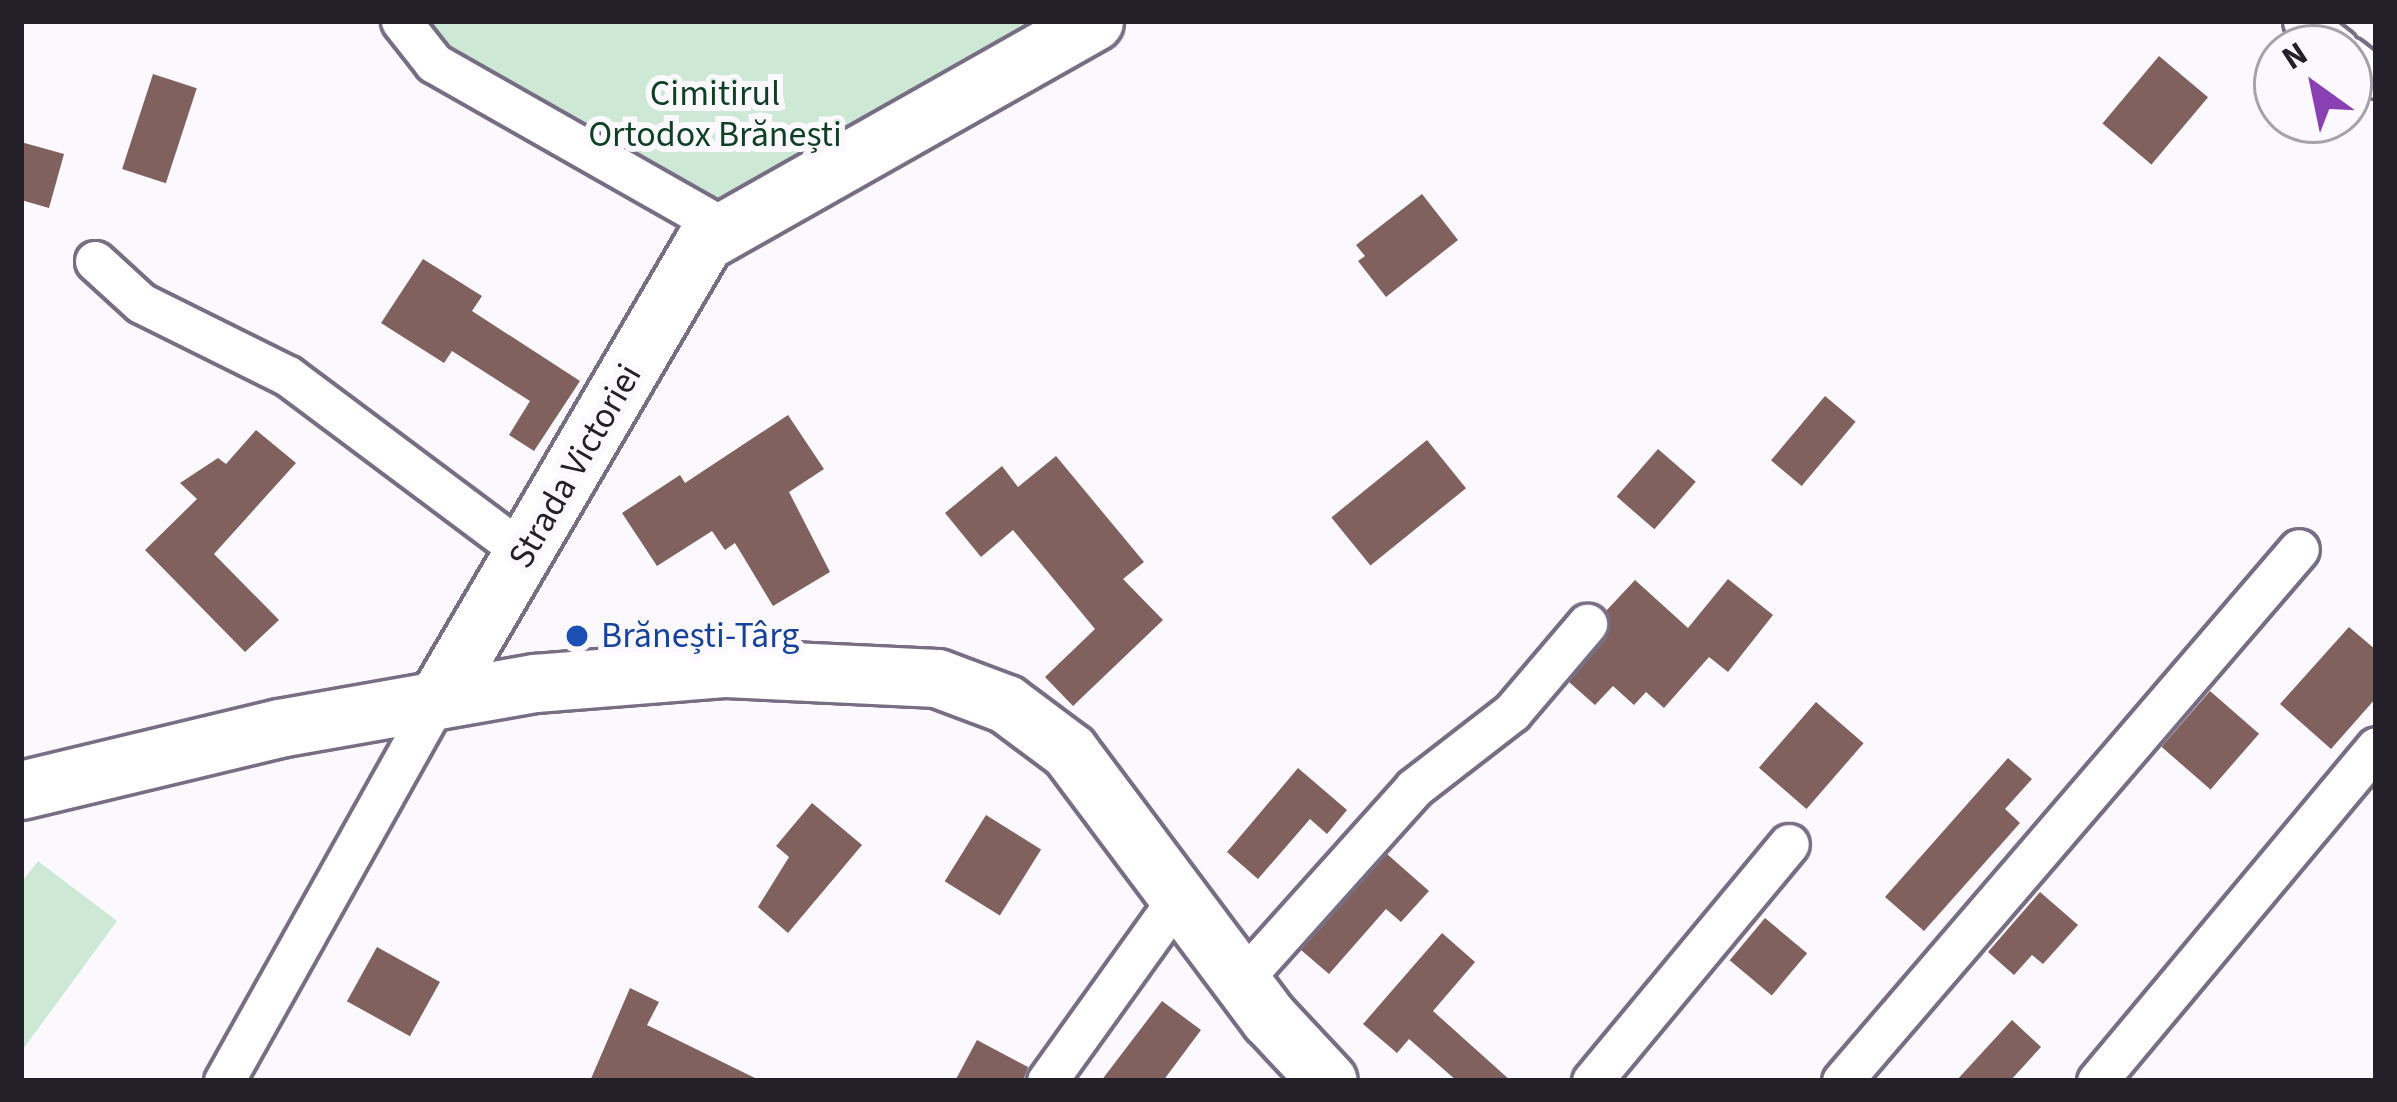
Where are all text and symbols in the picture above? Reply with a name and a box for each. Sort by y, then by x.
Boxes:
north arrow [2253,24,2373,144]
text: N [2273,30,2317,82]
park label: Cimitirul Ortodox Brănești [588,71,842,156]
street label: Strada Victoriei [499,356,651,576]
place label: Brănești-Târg [601,614,799,658]
marker: Brănești-Târg [564,623,590,649]

